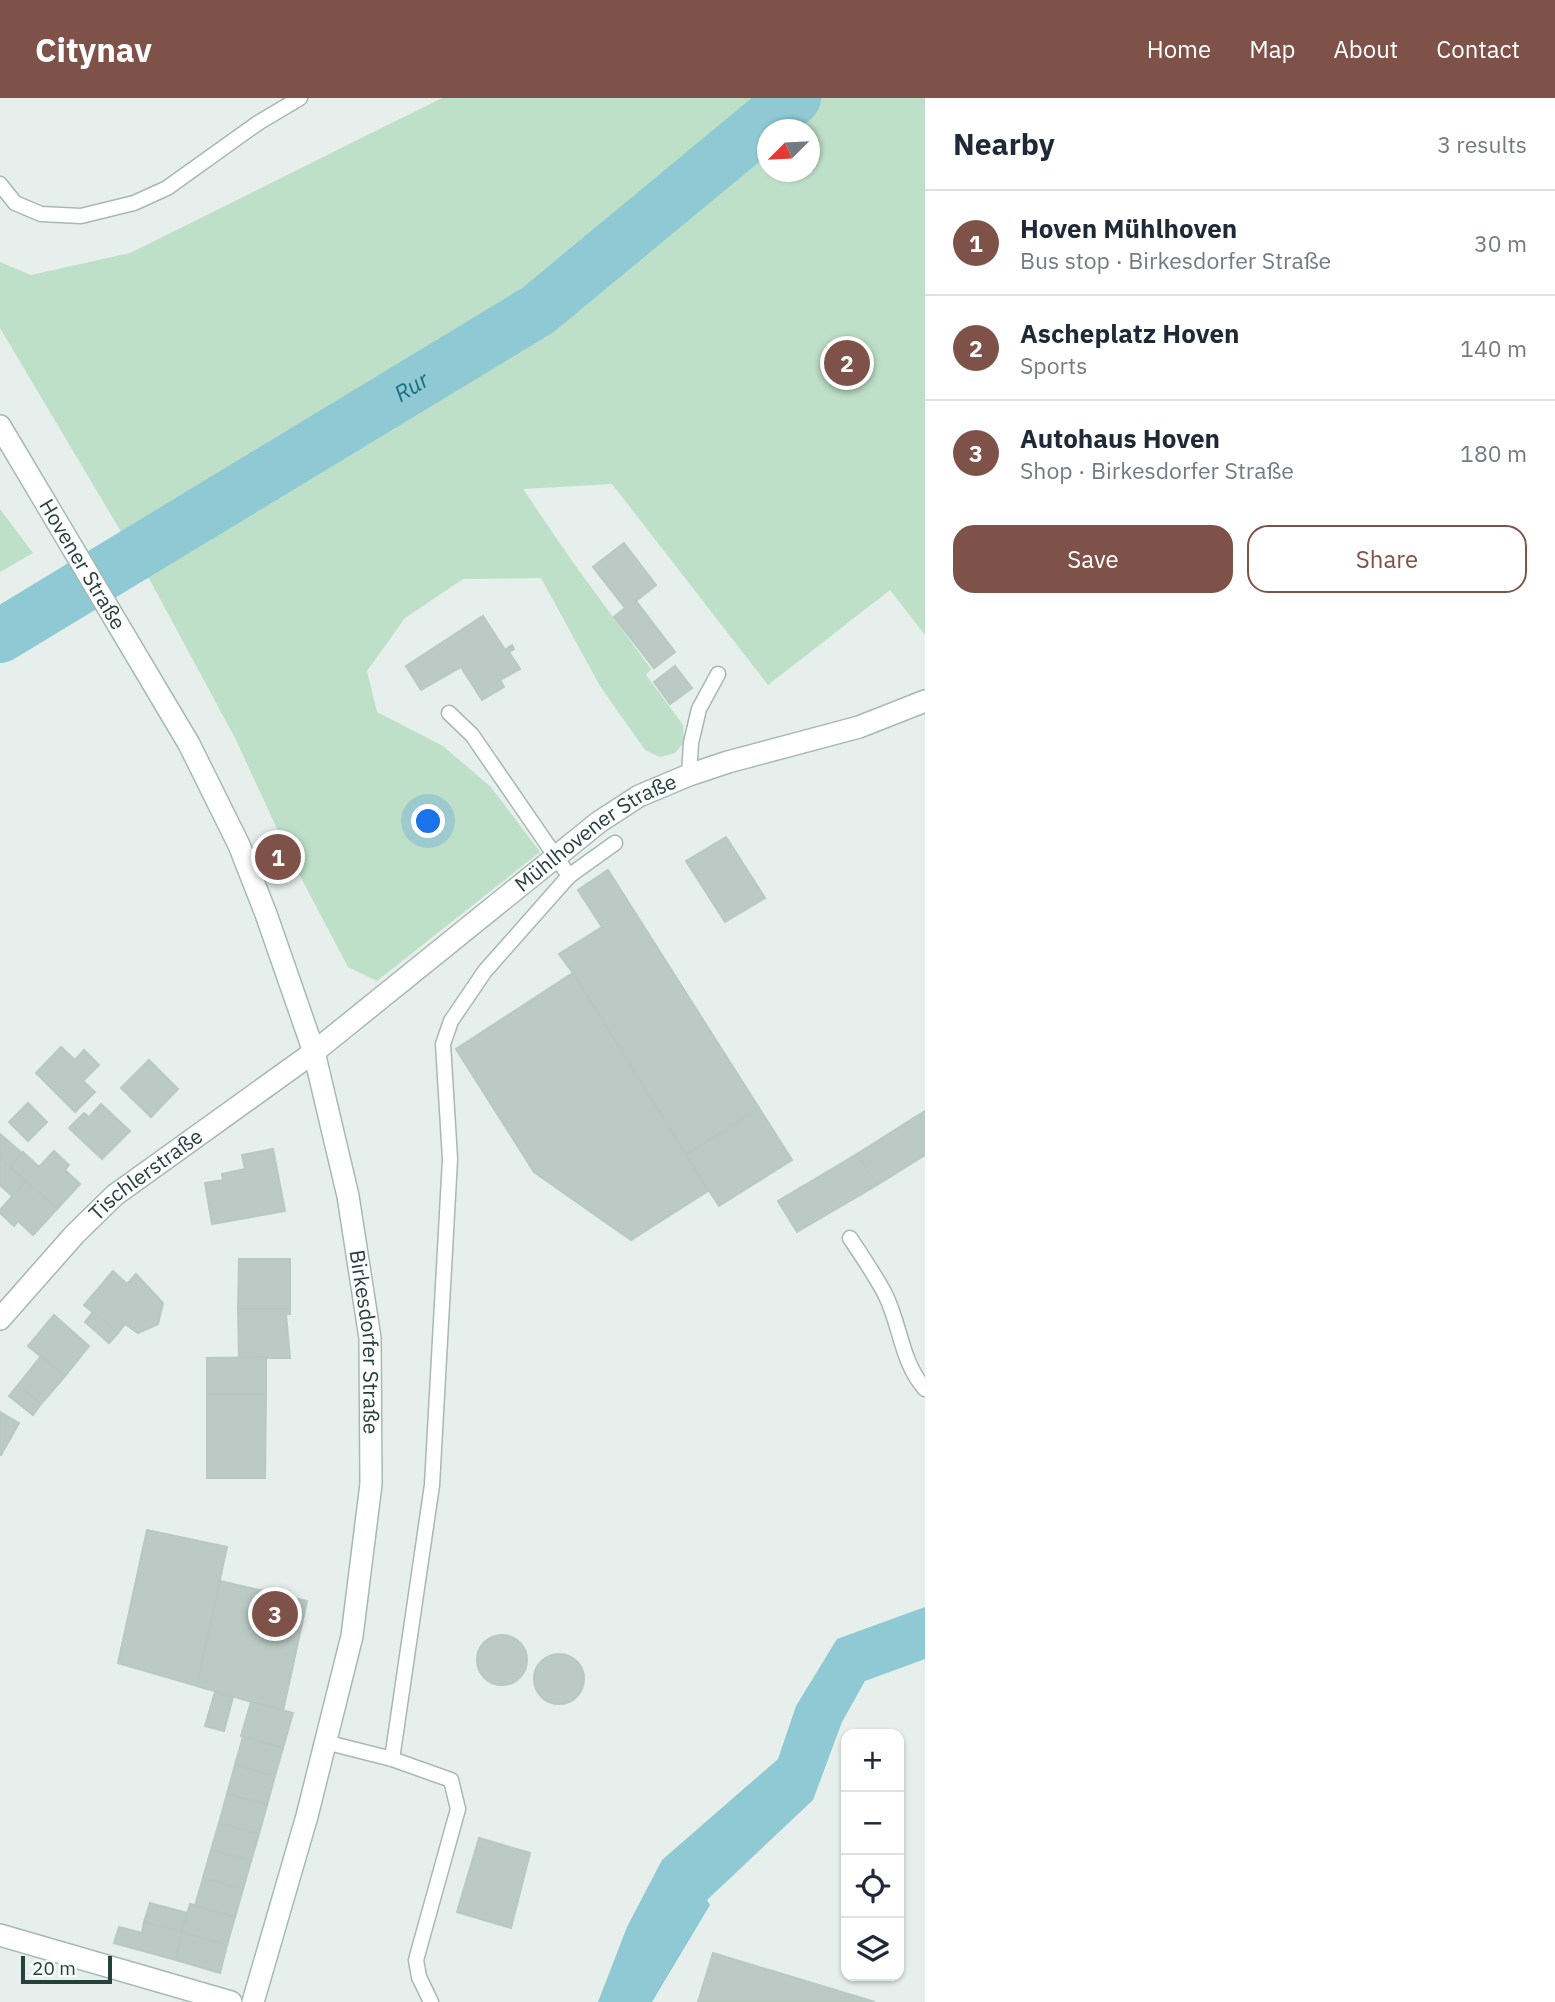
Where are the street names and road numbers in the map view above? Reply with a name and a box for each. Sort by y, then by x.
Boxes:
street label: Hovener Straße [33,493,133,635]
street label: Mühlhovener Straße [508,767,680,898]
street label: Tischlerstraße [82,1122,208,1226]
street label: Birkesdorfer Straße [344,1248,386,1434]

